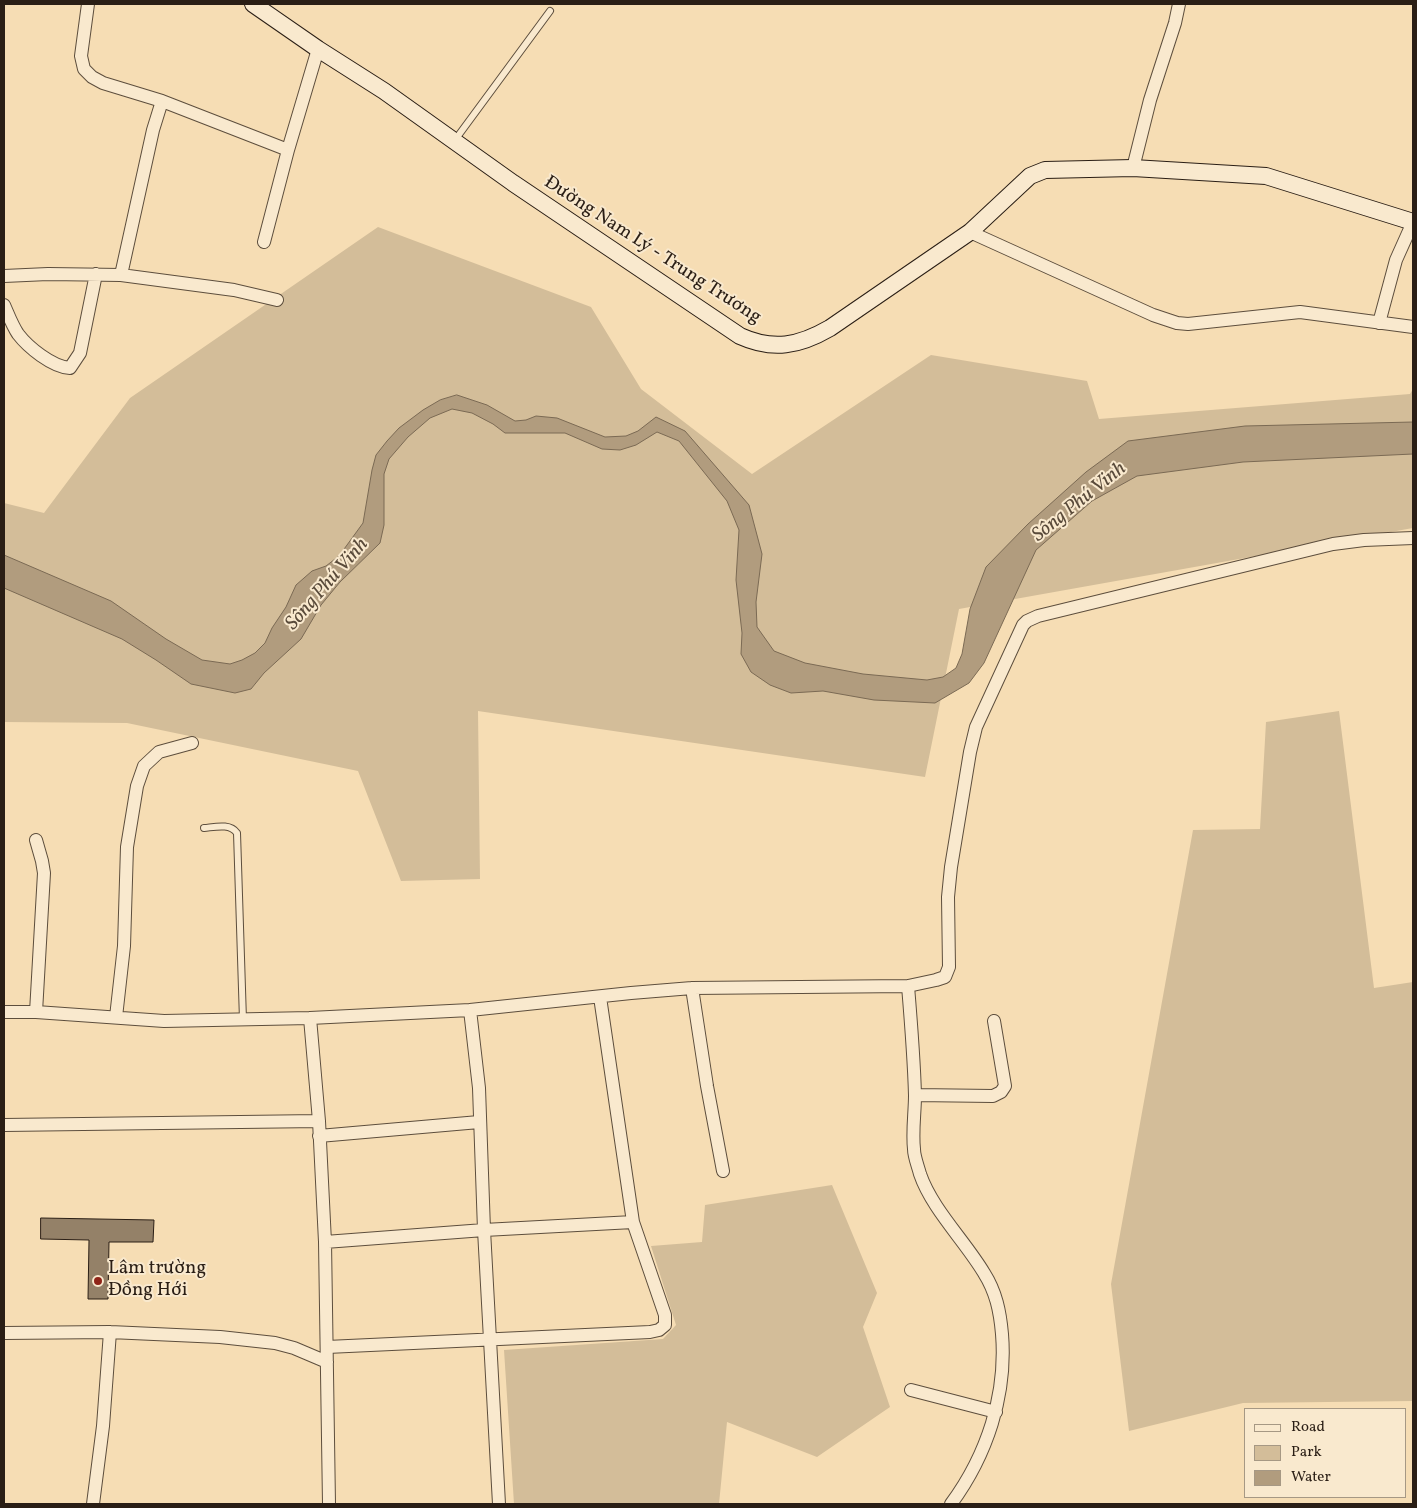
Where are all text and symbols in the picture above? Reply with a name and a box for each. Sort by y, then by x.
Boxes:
street label: Đường Nam Lý - Trung Trương [539,172,765,330]
water label: Sông Phú Vinh [1028,458,1132,548]
water label: Sông Phú Vinh [282,534,374,636]
place label: Lâm trường Đồng Hới [108,1259,206,1303]
marker: Lâm trường Đồng Hới [92,1275,104,1287]
legend [1244,1408,1407,1498]
text: Road [1291,1417,1325,1438]
text: Park [1291,1442,1322,1463]
text: Water [1291,1467,1331,1488]

